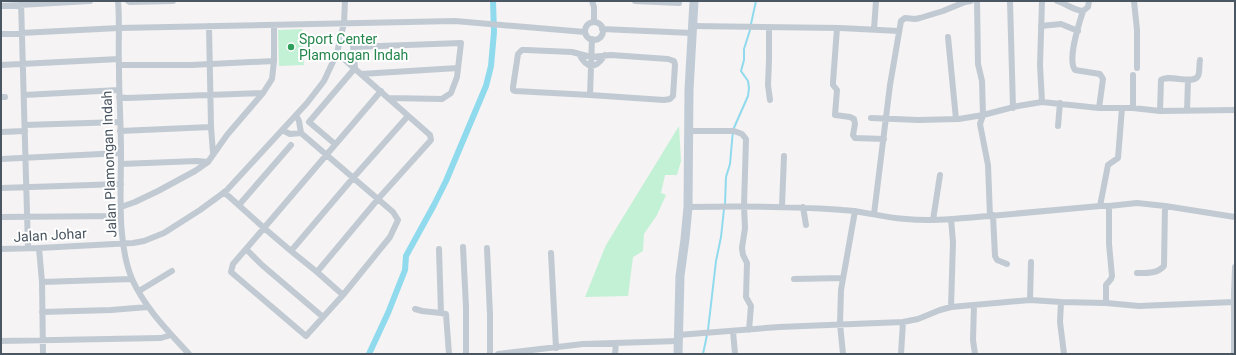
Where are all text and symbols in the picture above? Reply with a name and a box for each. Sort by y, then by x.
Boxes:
place label: Sport Center Plamongan Indah [299,31,408,63]
marker: Sport Center Plamongan Indah [286,42,296,52]
street label: Jalan Plamongan Indah [98,90,120,238]
street label: Jalan Johar [13,225,87,245]

